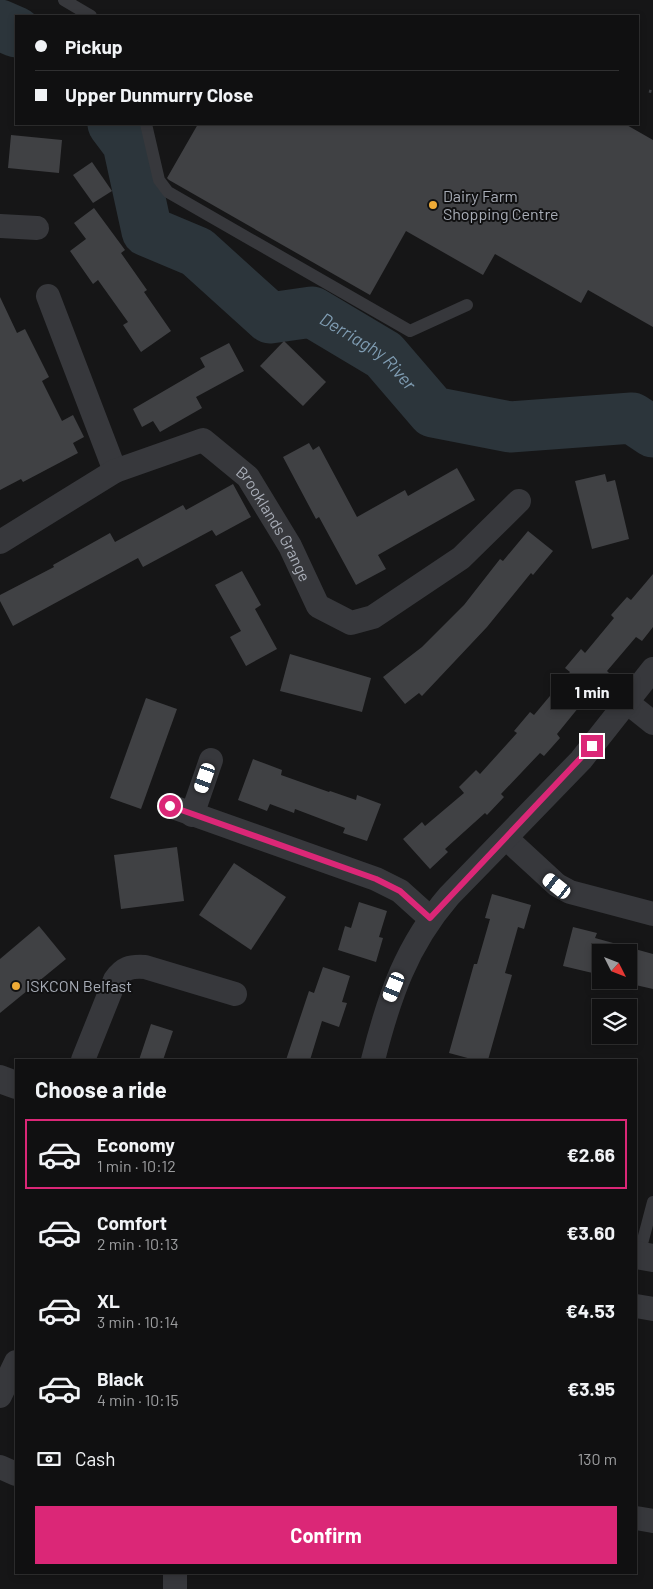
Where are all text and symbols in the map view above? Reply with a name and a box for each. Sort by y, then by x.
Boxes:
text: Pickup [65,35,123,58]
text: Upper Dunmurry Close [65,83,253,106]
place label: Dairy Farm Shopping Centre [443,186,559,223]
marker: Dairy Farm Shopping Centre [427,199,439,211]
water label: Derriaghy River [316,307,422,395]
street label: Brooklands Grange [233,462,315,584]
callout: 1 min [551,674,633,708]
text: 1 min [574,682,610,701]
route end [581,735,603,757]
car [193,761,216,795]
route start [159,795,181,817]
car [540,871,573,901]
north arrow [592,944,638,989]
map controls [592,944,637,1044]
car [381,970,406,1004]
place label: ISKCON Belfast [26,976,132,995]
marker: ISKCON Belfast [10,980,22,992]
button: layers [592,999,637,1044]
text: Choose a ride [35,1076,167,1102]
icon: car [37,1132,82,1177]
text: Economy [97,1133,175,1156]
text: €2.66 [567,1143,615,1166]
text: 1 min · 10:12 [97,1156,176,1175]
icon: car [37,1210,82,1255]
text: Comfort [97,1211,167,1234]
text: €3.60 [567,1221,615,1244]
text: 2 min · 10:13 [97,1234,178,1253]
icon: car [37,1288,82,1333]
text: XL [97,1289,120,1312]
text: €4.53 [566,1299,615,1322]
text: 3 min · 10:14 [97,1312,179,1331]
icon: car [37,1366,82,1411]
text: Black [97,1367,144,1390]
text: €3.95 [567,1377,615,1400]
text: 4 min · 10:15 [97,1390,179,1409]
icon: cash [35,1445,63,1473]
text: Cash [75,1447,116,1470]
text: 130 m [578,1449,617,1468]
button: Confirm [35,1506,617,1564]

